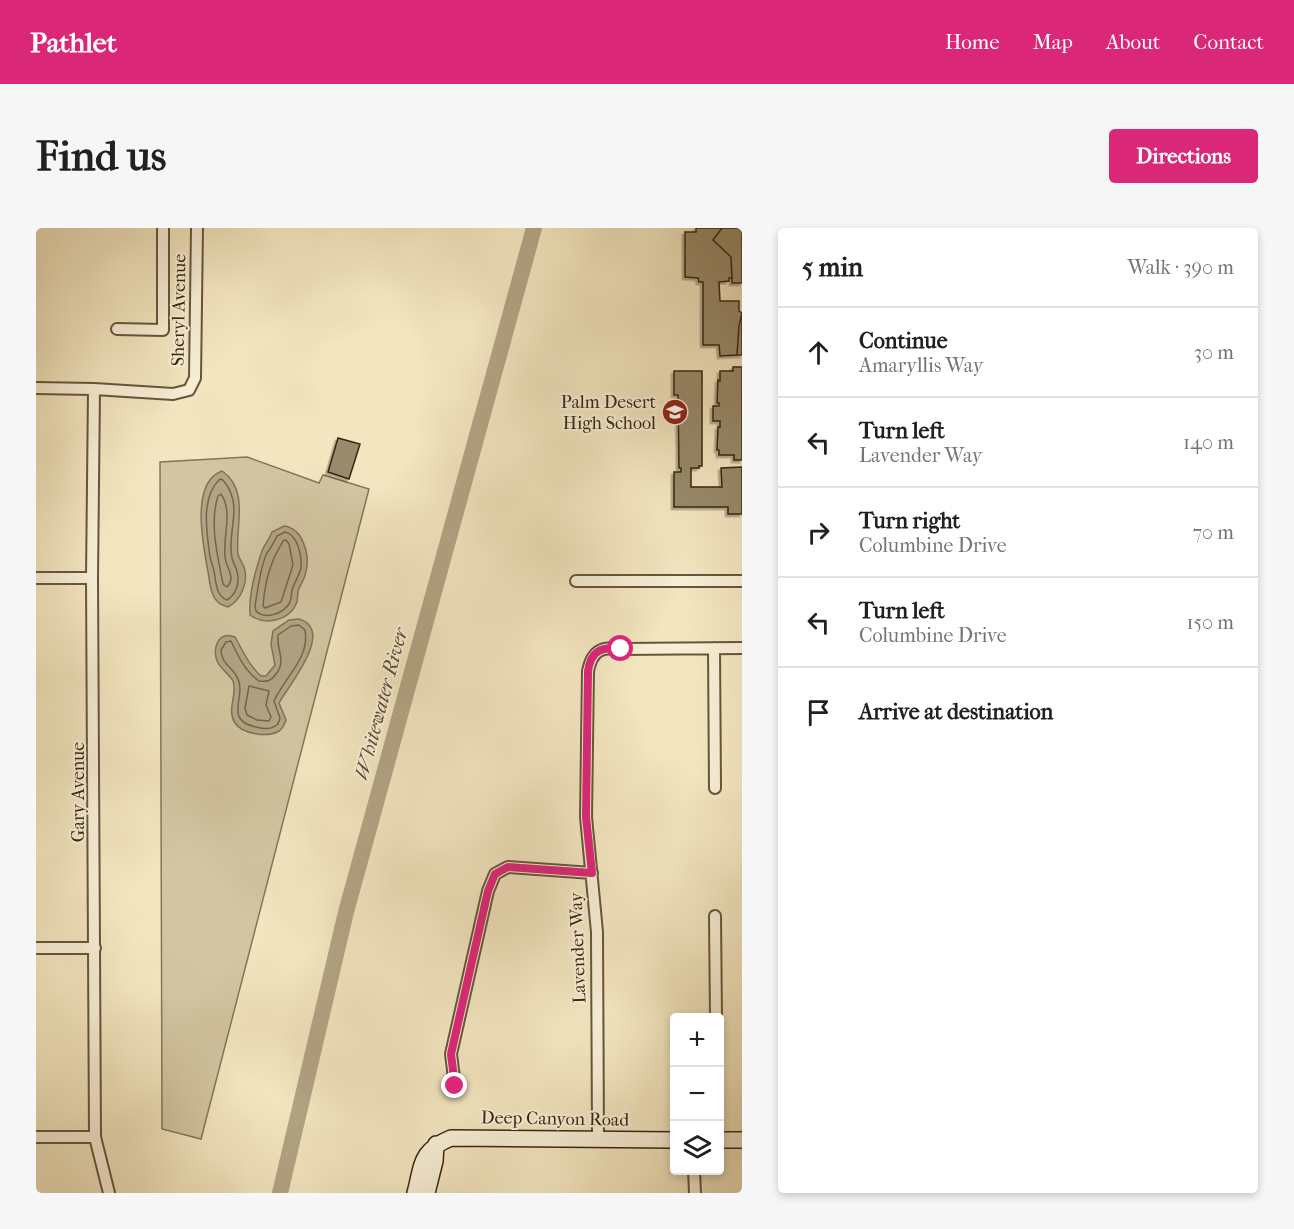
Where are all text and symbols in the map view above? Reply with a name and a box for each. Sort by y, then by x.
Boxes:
text: Pathlet [30,26,117,59]
text: Home [945,30,1000,54]
text: Map [1033,30,1073,54]
text: About [1106,30,1160,54]
text: Contact [1193,30,1264,54]
button: Directions [1109,129,1258,183]
text: Find us [36,132,166,181]
text: 5 min [802,252,863,283]
street label: Sheryl Avenue [168,254,190,366]
text: Walk · 390 m [1127,256,1234,279]
text: Continue [859,328,948,354]
icon: ahead [802,336,835,369]
text: 30 m [1194,341,1234,364]
text: Amaryllis Way [859,354,983,377]
place label: Palm Desert High School [561,392,657,434]
school or university icon: Palm Desert High School [660,397,690,427]
text: Turn left [859,418,945,444]
icon: left [802,426,835,459]
text: 140 m [1183,431,1234,454]
text: Lavender Way [859,444,982,467]
text: Turn right [859,508,960,534]
icon: right [802,516,835,549]
text: 70 m [1192,521,1234,544]
text: Columbine Drive [859,534,1007,557]
text: Turn left [859,598,945,624]
icon: left [802,606,835,639]
text: 150 m [1186,611,1234,634]
water label: Whitewater River [350,624,413,782]
text: Columbine Drive [859,624,1007,647]
route start [607,635,633,661]
icon: arrive [802,696,835,729]
text: Arrive at destination [859,699,1053,725]
street label: Gary Avenue [68,742,89,842]
street label: Lavender Way [566,891,590,1004]
map controls [670,1013,724,1175]
button: + [670,1013,724,1067]
button: − [670,1067,724,1121]
route end [441,1072,467,1098]
street label: Deep Canyon Road [481,1107,629,1131]
button: layers [670,1121,724,1175]

